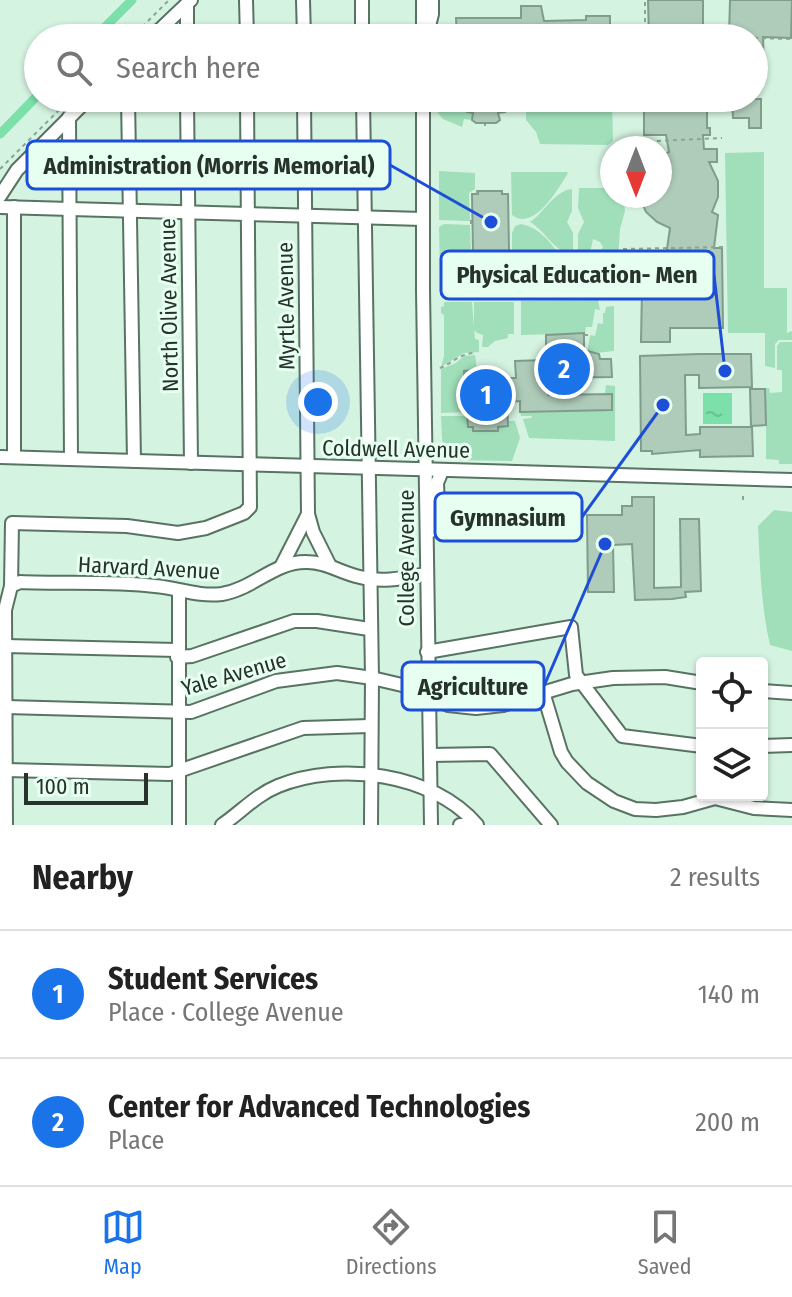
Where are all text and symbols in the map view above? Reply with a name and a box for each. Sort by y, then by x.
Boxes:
search box [24,24,768,112]
icon: search [52,46,96,90]
text: Search here [116,50,261,86]
north arrow [600,136,672,208]
callout: Administration (Morris Memorial) [27,141,390,189]
text: Administration (Morris Memorial) [42,152,375,180]
street label: North Olive Avenue [154,218,184,392]
street label: Myrtle Avenue [271,242,301,370]
callout: Physical Education- Men [441,251,714,299]
text: Physical Education- Men [456,261,698,289]
pin: 2 [538,339,590,399]
pin: 1 [460,365,512,425]
your location [298,382,338,422]
street label: Coldwell Avenue [322,434,470,464]
street label: College Avenue [393,490,420,626]
callout: Gymnasium [435,493,582,541]
text: Gymnasium [450,504,566,532]
street label: Harvard Avenue [77,551,221,585]
street label: Yale Avenue [179,646,289,702]
map controls [696,657,768,801]
button: locate [696,657,768,729]
callout: Agriculture [402,662,544,710]
text: Agriculture [417,673,528,701]
button: layers [696,729,768,801]
scale bar [24,769,148,805]
text: 100 m [36,773,90,800]
text: Nearby [32,857,133,898]
text: 2 results [670,862,760,893]
text: Student Services [108,961,318,997]
text: 1 [53,979,64,1010]
text: 140 m [698,979,760,1010]
text: Place · College Avenue [108,997,344,1028]
text: Center for Advanced Technologies [108,1089,530,1125]
text: 2 [52,1107,64,1138]
text: 200 m [695,1107,760,1138]
text: Place [108,1125,164,1156]
tab: Map [101,1205,145,1280]
tab: Directions [346,1205,437,1280]
tab: Saved [638,1205,691,1280]

